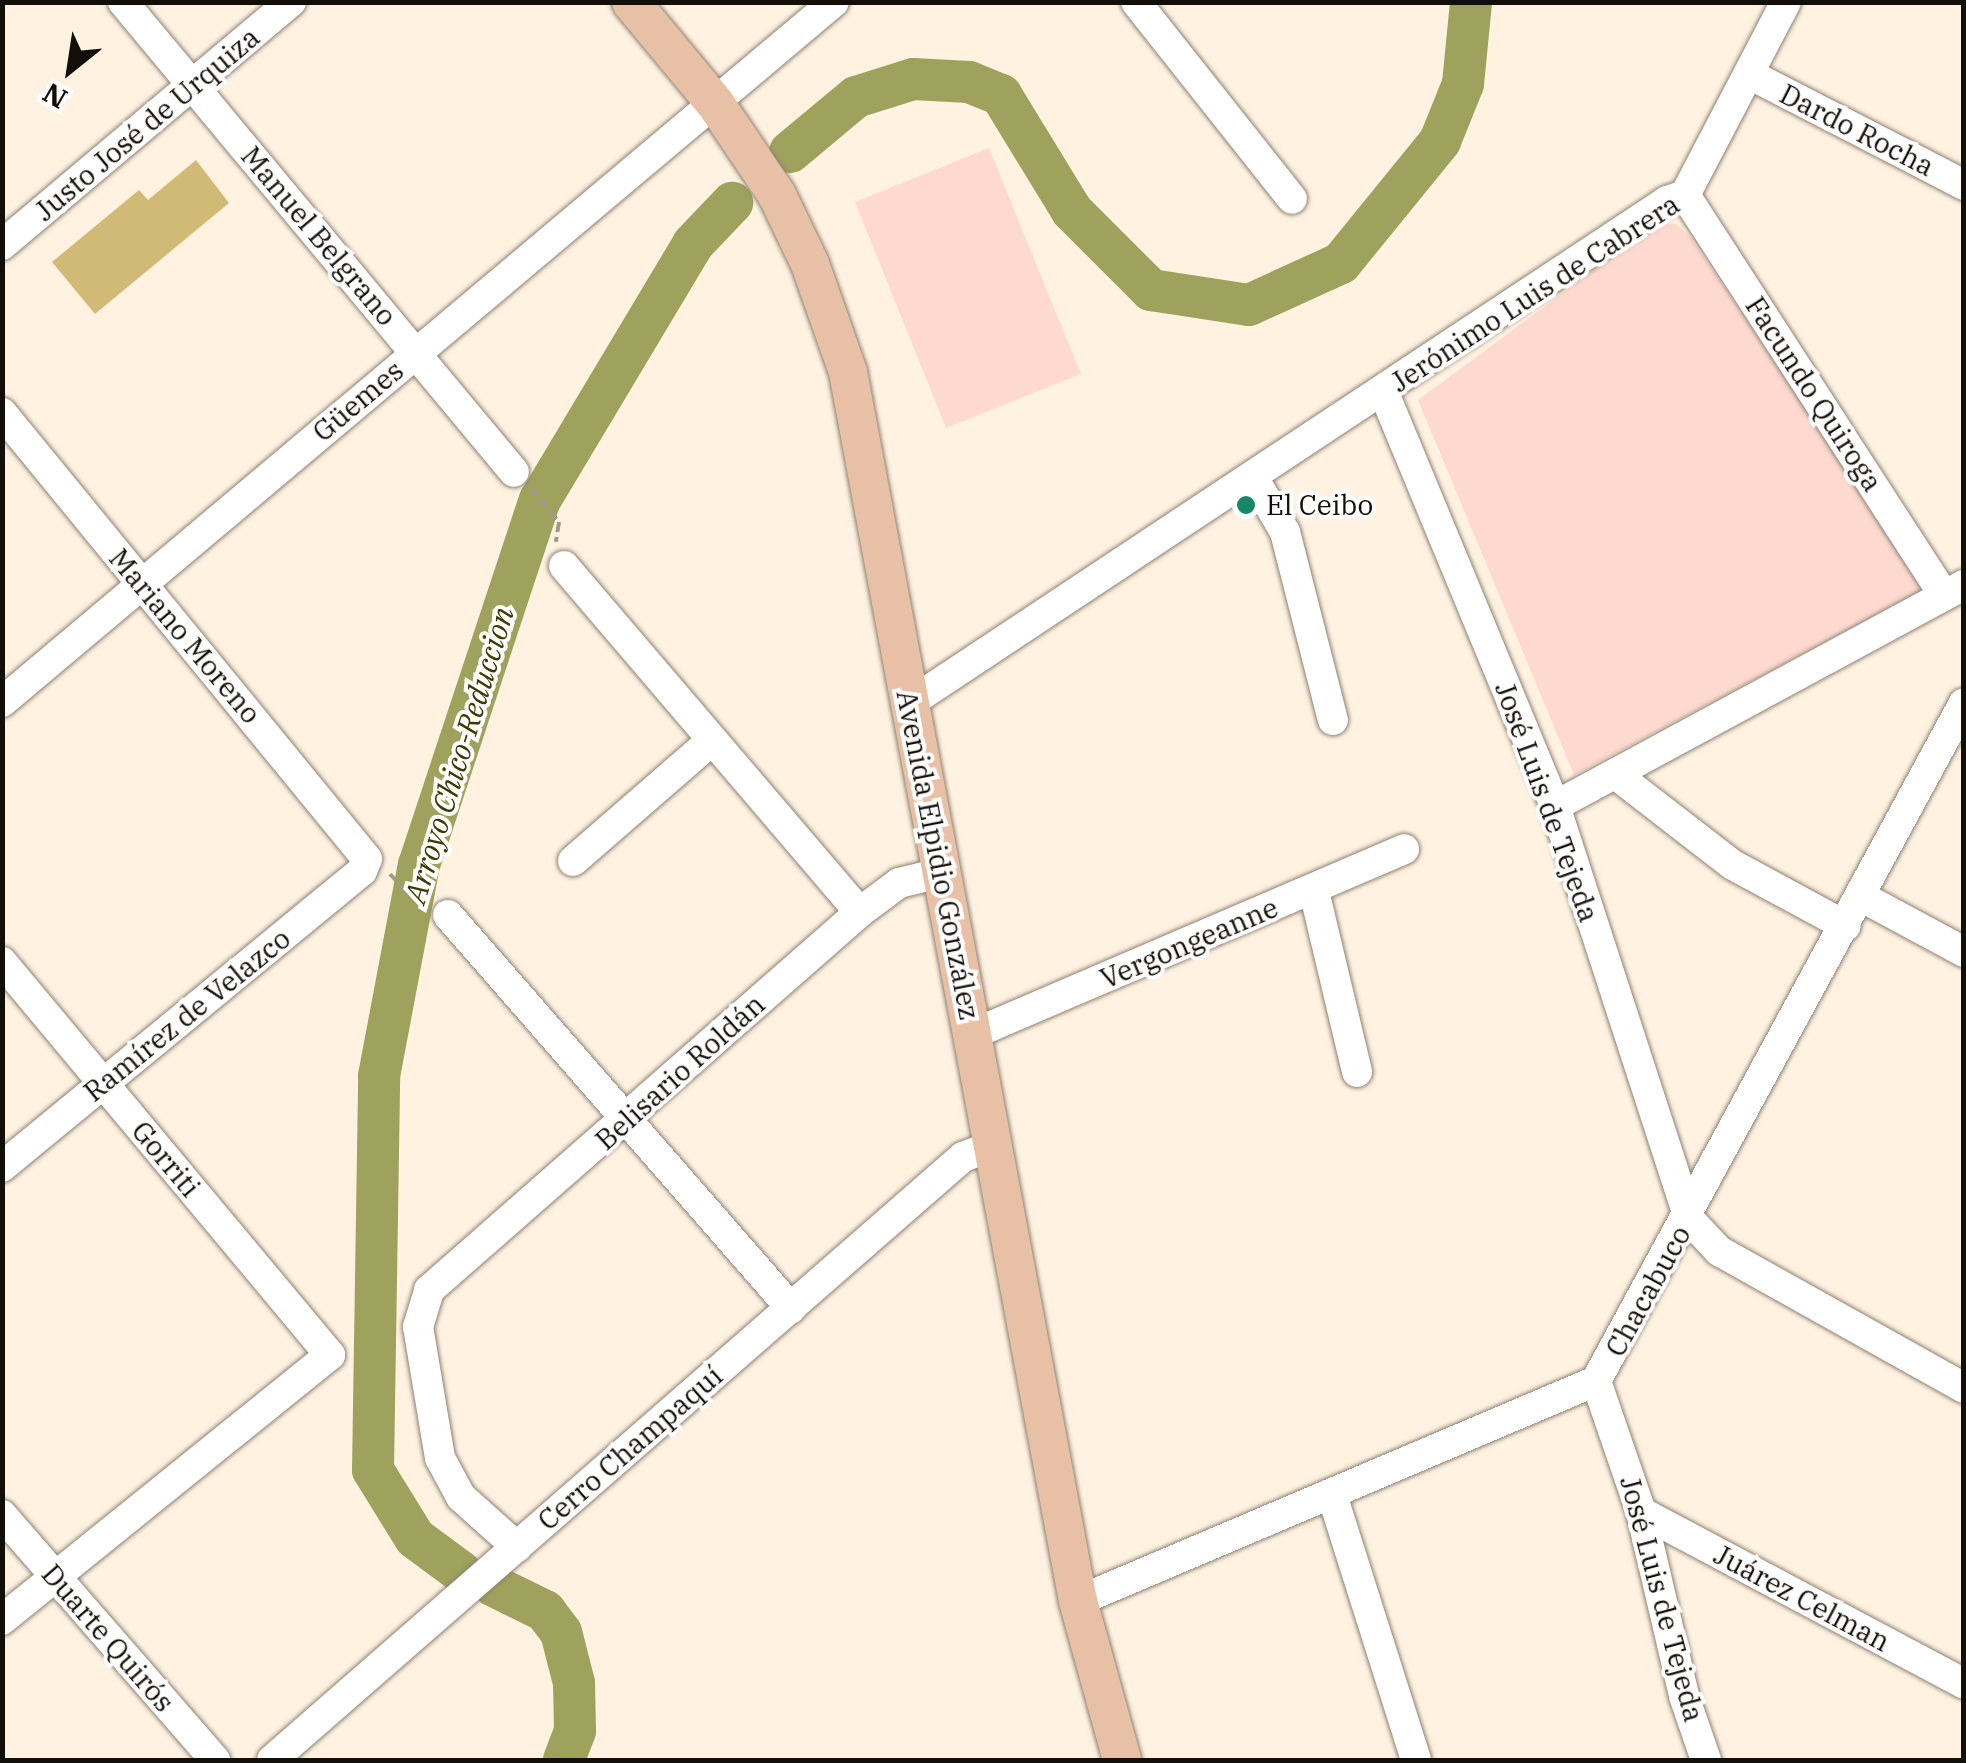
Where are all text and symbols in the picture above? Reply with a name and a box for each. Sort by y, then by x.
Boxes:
north arrow [20,20,120,120]
street label: Justo José de Urquiza [28,20,266,228]
text: N [36,75,74,118]
street label: Dardo Rocha [1774,77,1940,183]
street label: Manuel Belgrano [234,140,404,332]
street label: Jerónimo Luis de Cabrera [1384,187,1686,399]
street label: Facundo Quiroga [1738,290,1890,498]
street label: Güemes [306,353,410,449]
place label: El Ceibo [1266,488,1373,522]
marker: El Ceibo [1235,494,1257,516]
street label: Mariano Moreno [102,542,268,730]
water label: Arroyo Chico-Reduccion [397,603,521,907]
street label: José Luis de Tejeda [1488,677,1606,927]
street label: Avenida Elpidio González [890,687,986,1023]
street label: Vergongeanne [1095,890,1283,996]
street label: Ramírez de Velazco [77,921,297,1109]
street label: Belisario Roldán [588,987,772,1157]
street label: Gorriti [125,1114,207,1204]
street label: Chacabuco [1598,1220,1698,1362]
street label: Cerro Champaquí [531,1359,729,1537]
street label: José Luis de Tejeda [1613,1473,1711,1725]
street label: Juárez Celman [1708,1538,1896,1658]
street label: Duarte Quirós [35,1557,181,1719]

